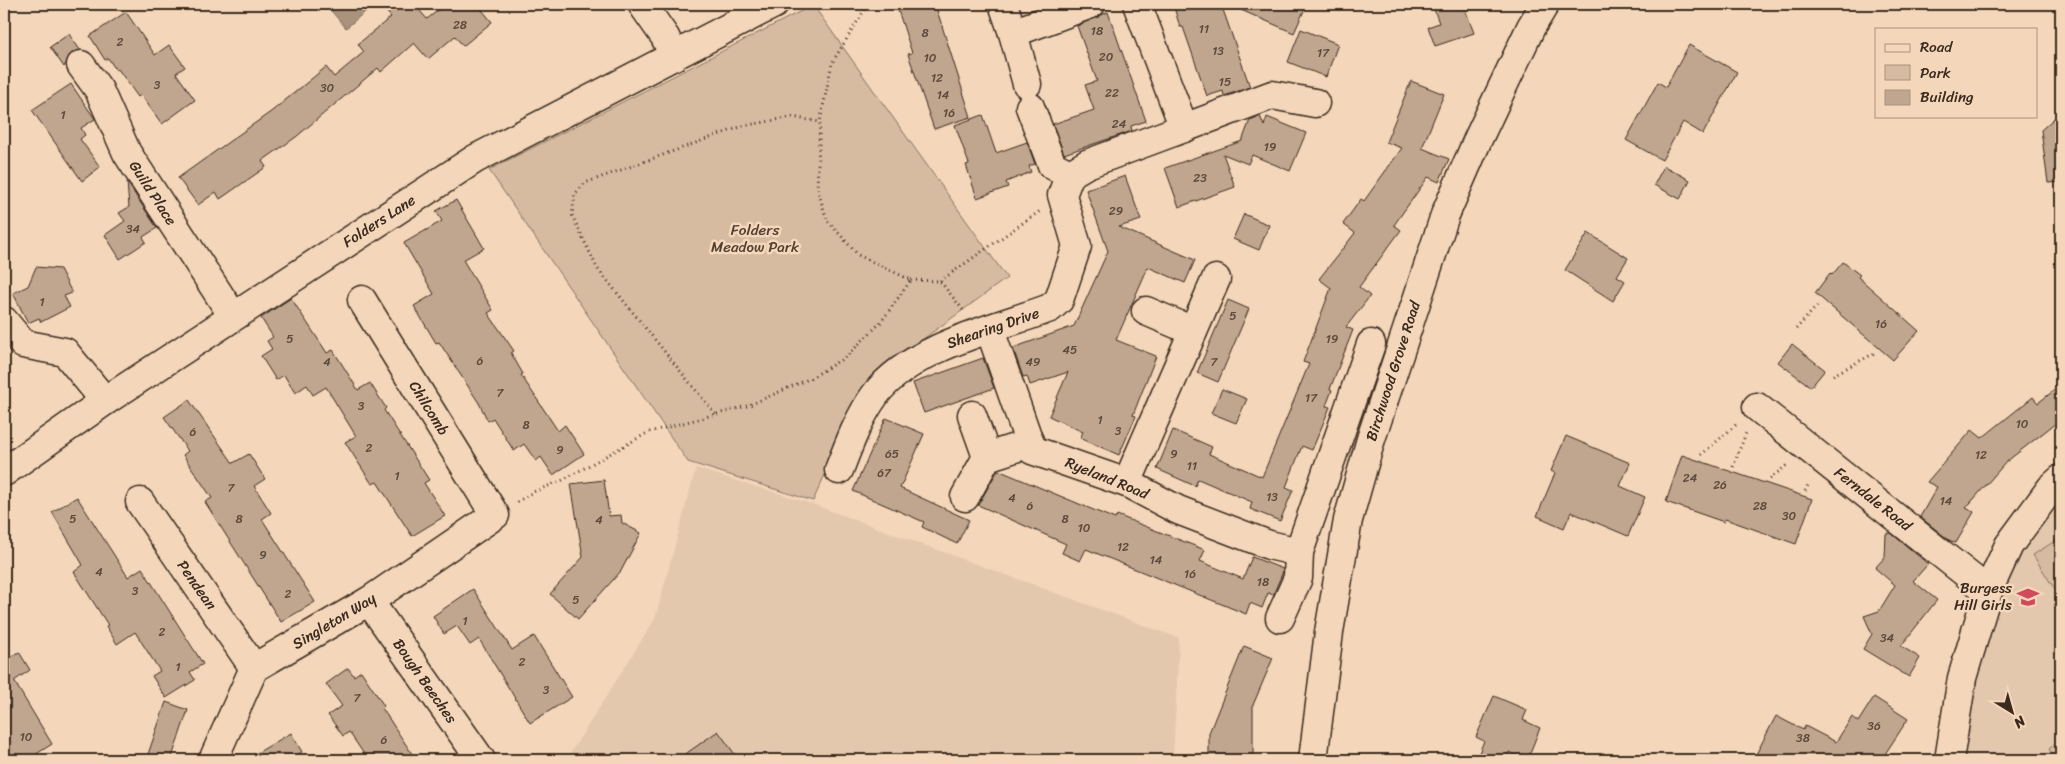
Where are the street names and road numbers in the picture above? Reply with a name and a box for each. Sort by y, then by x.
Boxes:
street label: Guild Place [122,155,184,231]
street label: Folders Lane [337,187,421,254]
street label: Birchwood Grove Road [1358,297,1428,444]
street label: Shearing Drive [943,300,1043,356]
street label: Chilcomb [402,376,456,440]
street label: Ryeland Road [1061,449,1154,507]
street label: Ferndale Road [1828,460,1919,539]
street label: Pendean [170,555,224,615]
street label: Singleton Way [287,586,381,656]
street label: Bough Beeches [386,633,464,729]

